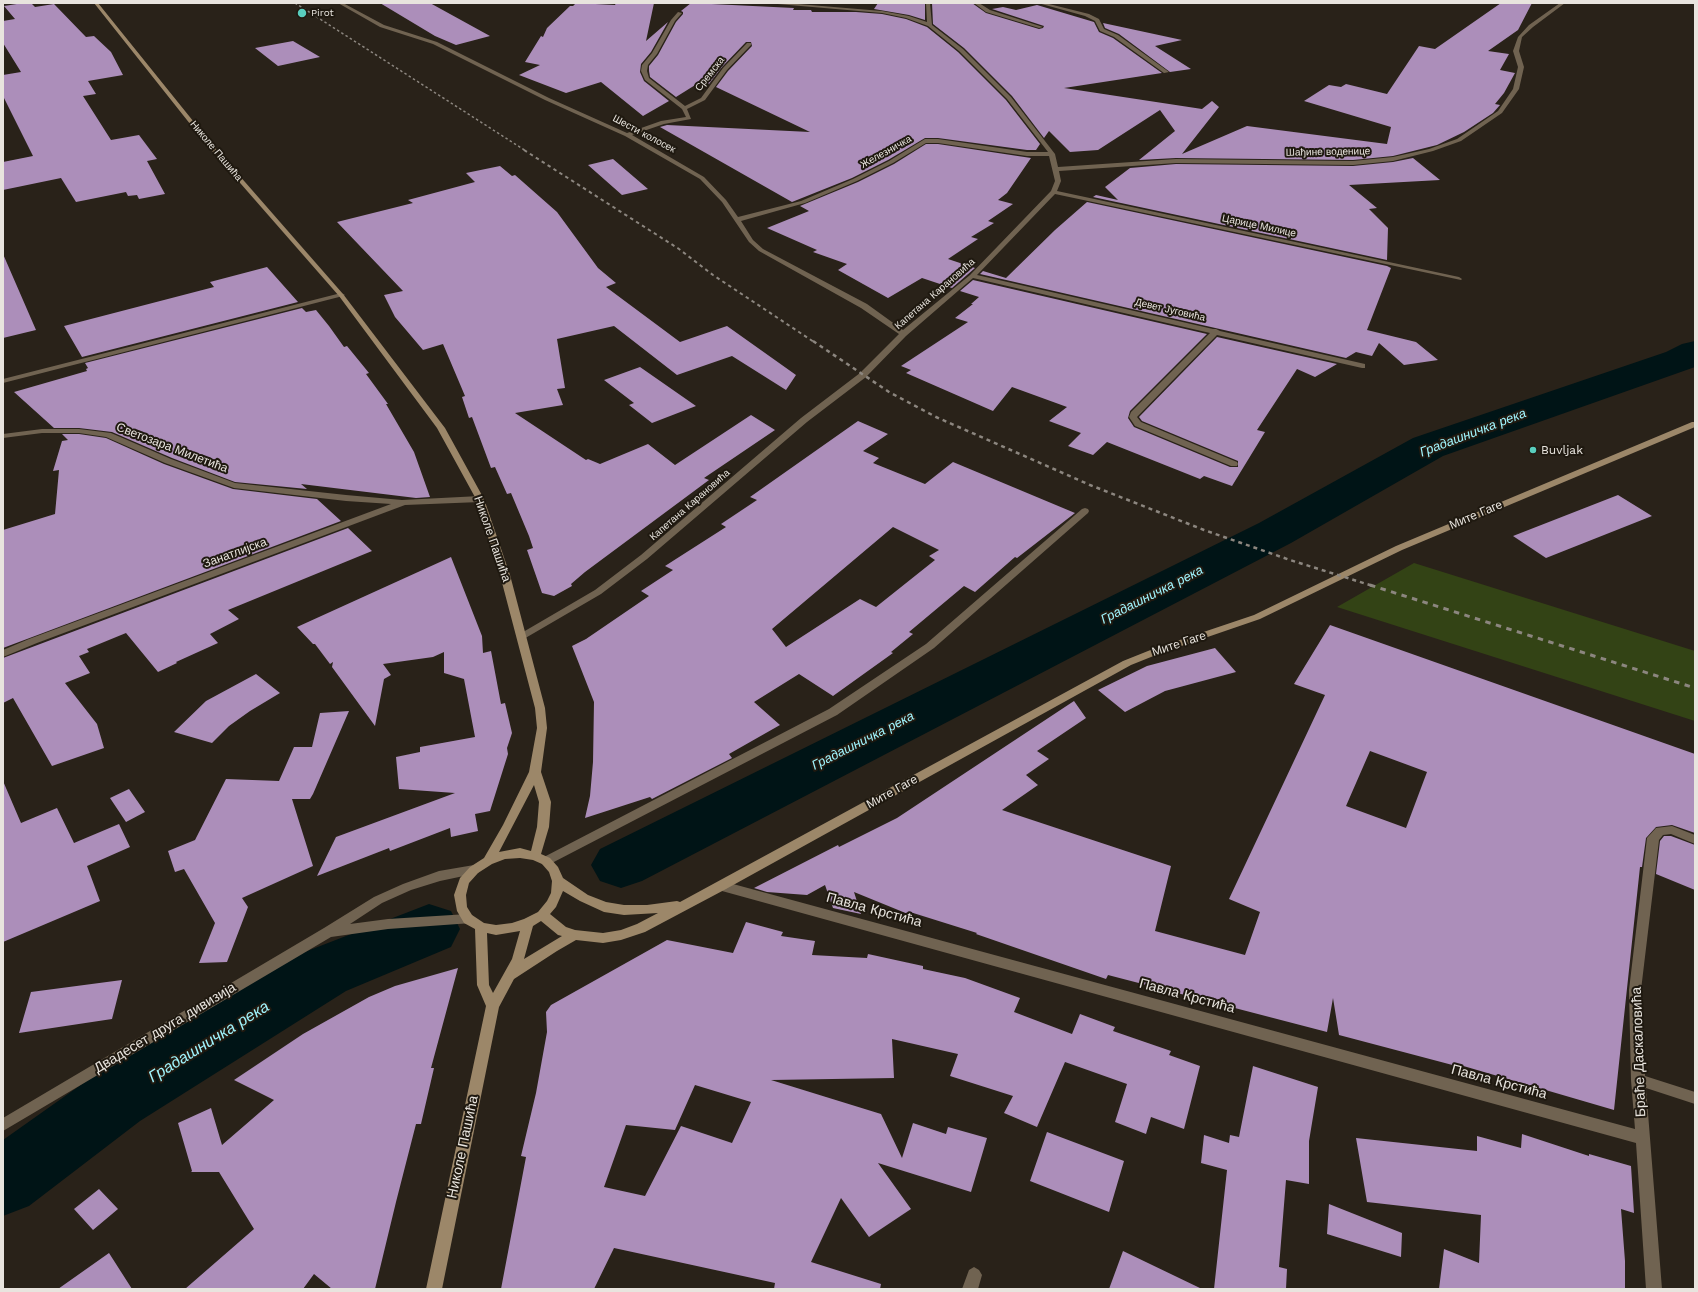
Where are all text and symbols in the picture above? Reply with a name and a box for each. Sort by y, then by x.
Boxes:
marker: Pirot [296,7,308,19]
place label: Pirot [311,7,334,19]
street label: Сремска [693,54,727,94]
street label: Шести колосек [610,112,678,156]
street label: Николе Пашића [187,118,245,184]
street label: Железничка [858,133,914,171]
street label: Шађине воденице [1286,145,1370,159]
street label: Царице Милице [1221,212,1297,240]
street label: Капетана Карановића [893,256,977,332]
street label: Девет Југовића [1134,296,1206,324]
water label: Градашничка река [1418,405,1528,461]
street label: Светозара Милетића [114,420,230,476]
place label: Buvljak [1541,443,1583,457]
marker: Buvljak [1528,445,1538,455]
street label: Капетана Карановића [648,467,732,543]
street label: Николе Пашића [471,494,513,584]
street label: Мите Гаге [1447,497,1505,533]
street label: Занатлијска [201,535,269,571]
water label: Градашничка река [1098,562,1206,628]
street label: Мите Гаге [1150,628,1208,660]
water label: Градашничка река [809,708,917,774]
street label: Мите Гаге [864,772,920,812]
street label: Павла Крстића [824,889,924,931]
street label: Павла Крстића [1137,975,1237,1017]
street label: Двадесет друга дивизија [91,979,239,1077]
street label: Браће Даскаловића [1628,986,1650,1118]
water label: Градашничка река [145,997,273,1087]
street label: Павла Крстића [1449,1061,1549,1103]
street label: Николе Пашића [444,1094,482,1200]

